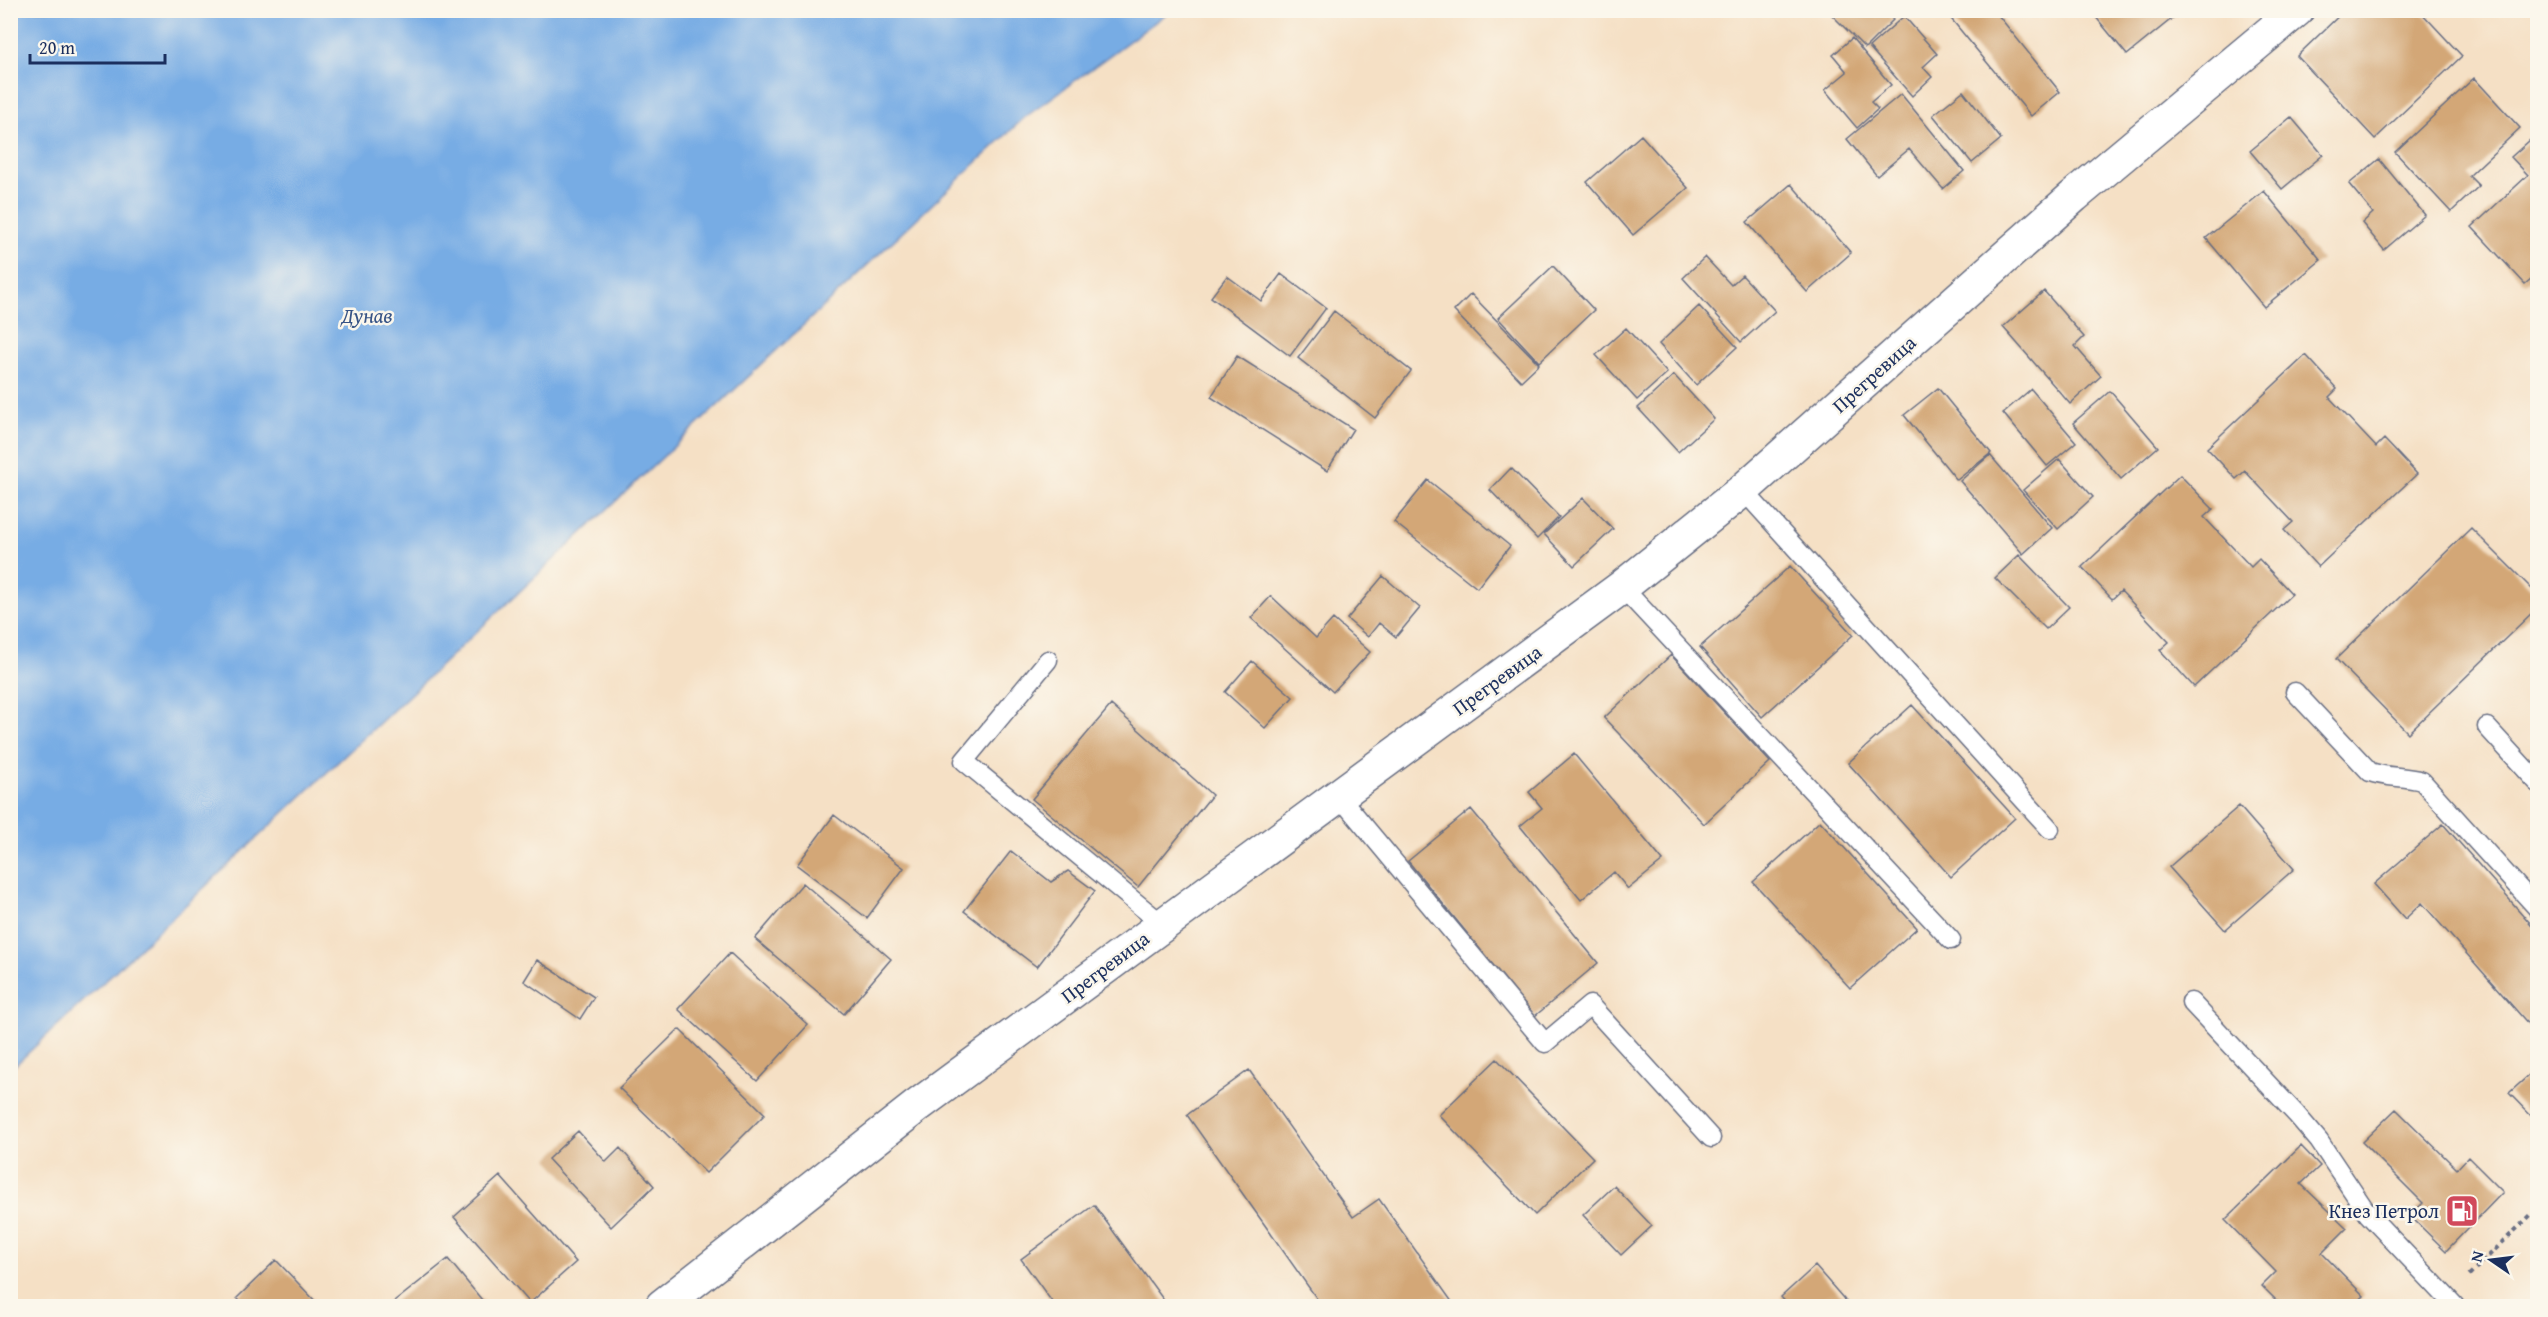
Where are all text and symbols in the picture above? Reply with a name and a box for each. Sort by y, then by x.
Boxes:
scale bar [30,27,165,65]
text: 20 m [39,34,75,61]
water label: Дунав [340,300,393,331]
street label: Прегревица [1825,328,1922,419]
street label: Прегревица [1446,637,1548,722]
street label: Прегревица [1054,923,1155,1010]
fuel station icon: Кнез Петрол [2444,1193,2480,1229]
place label: Кнез Петрол [2329,1196,2439,1225]
north arrow [2461,1230,2521,1290]
text: N [2464,1248,2489,1264]

